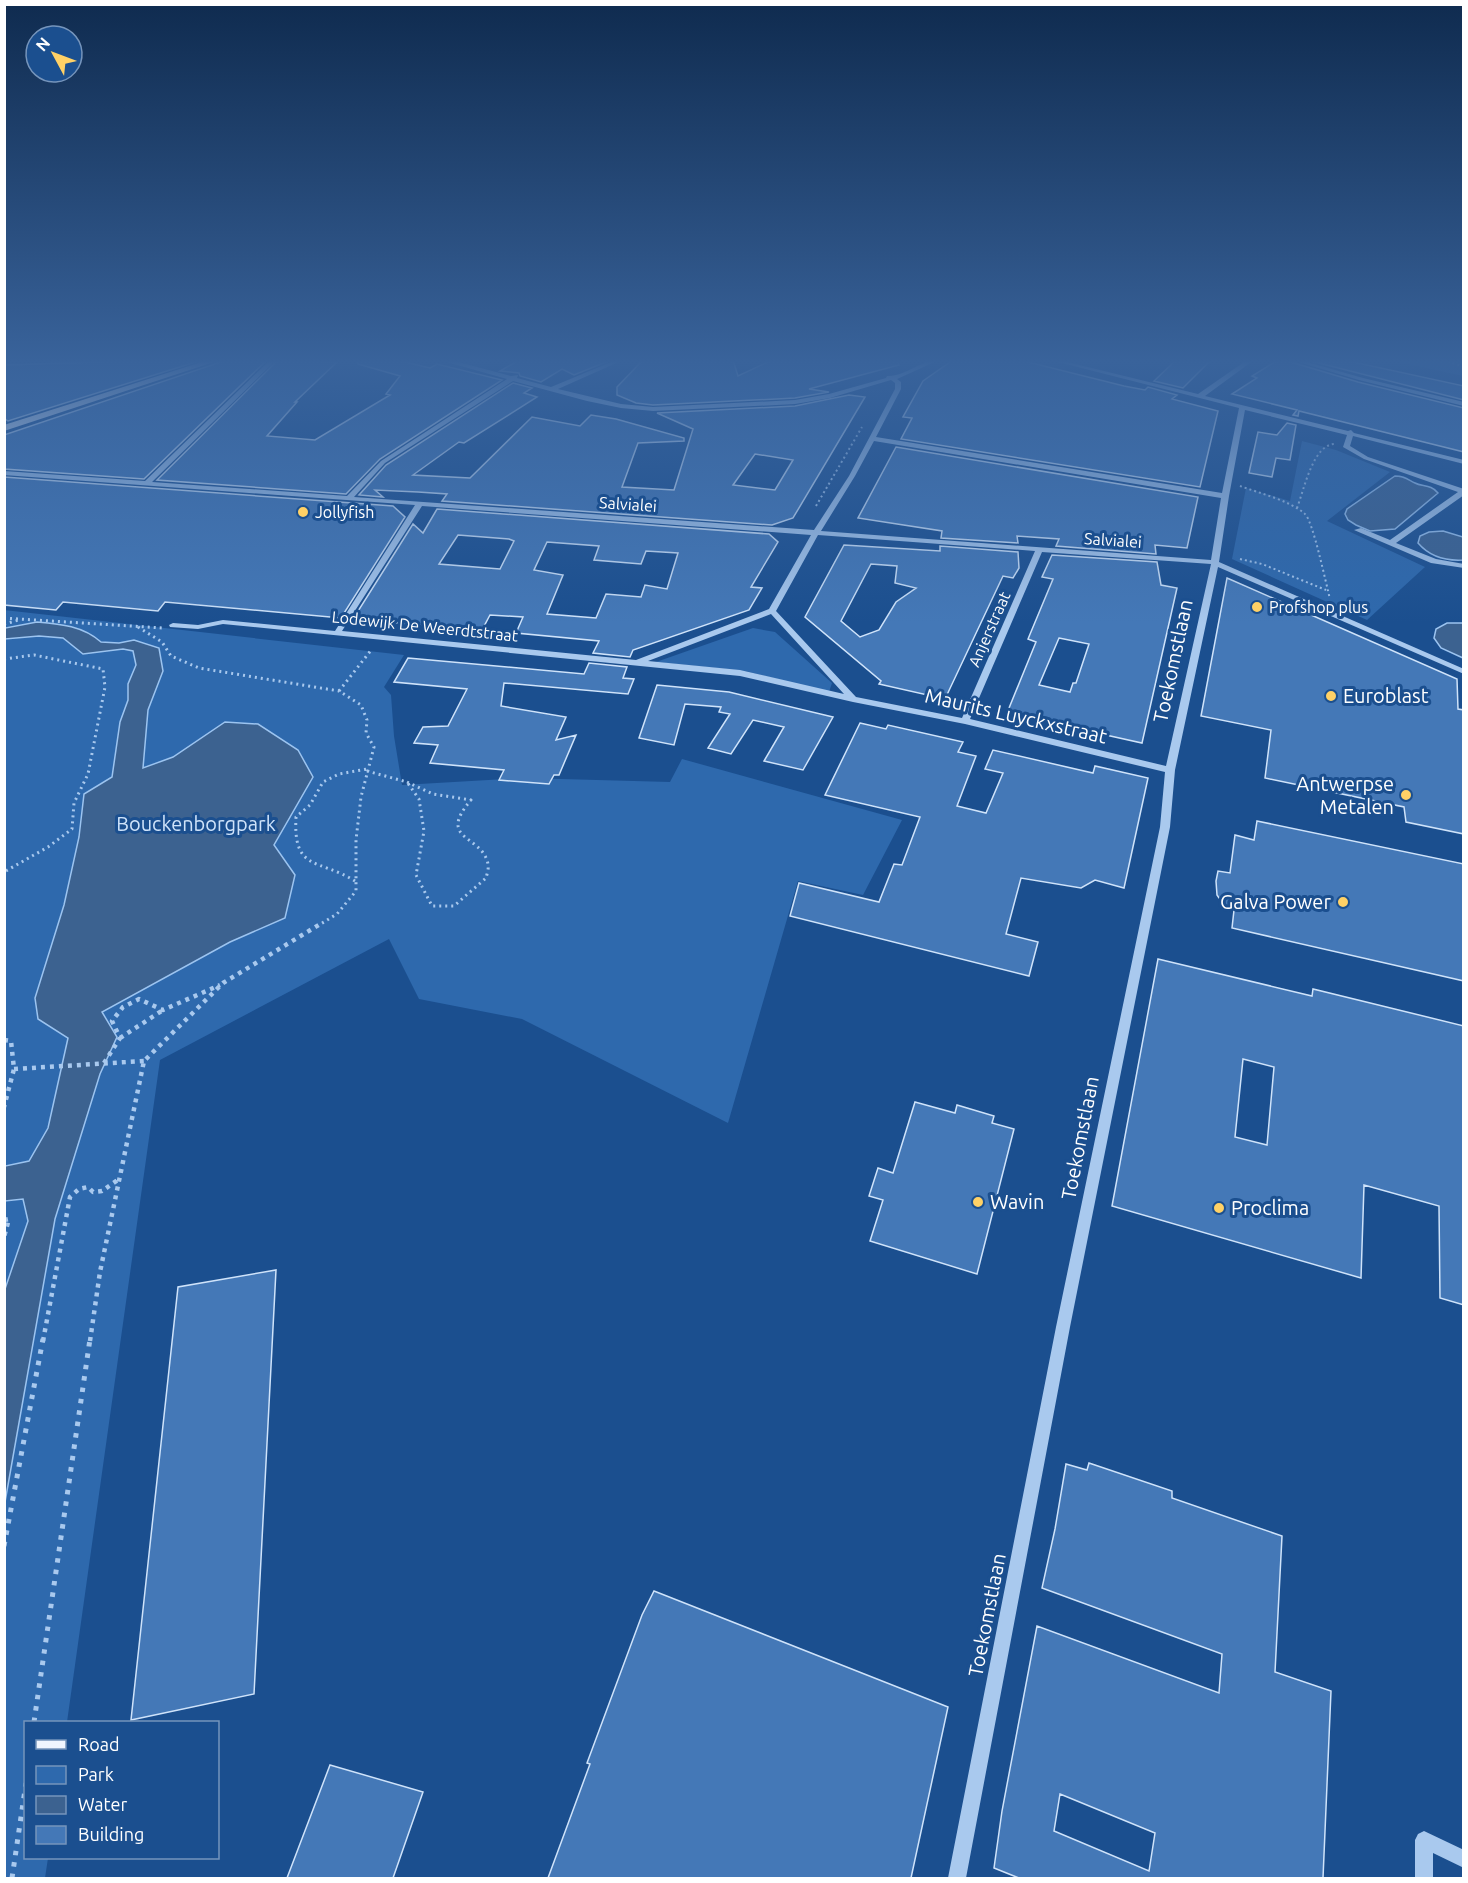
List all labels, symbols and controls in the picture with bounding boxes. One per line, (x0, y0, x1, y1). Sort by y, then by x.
north arrow (24, 24, 84, 84)
text: N (32, 34, 53, 55)
street label: Salvialei (599, 493, 657, 515)
place label: Jollyfish (315, 503, 374, 521)
marker: Jollyfish (296, 505, 310, 519)
street label: Salvialei (1084, 529, 1142, 551)
street label: Anjerstraat (964, 588, 1014, 669)
street label: Toekomstlaan (1148, 597, 1197, 725)
place label: Profshop plus (1269, 598, 1368, 616)
marker: Profshop plus (1250, 600, 1264, 614)
street label: Lodewijk De Weerdtstraat (331, 607, 520, 645)
street label: Maurits Luyckxstraat (923, 683, 1110, 748)
place label: Euroblast (1343, 684, 1429, 707)
marker: Euroblast (1324, 689, 1338, 703)
place label: Antwerpse Metalen (1296, 772, 1394, 818)
marker: Antwerpse Metalen (1399, 788, 1413, 802)
park label: Bouckenborgpark (116, 812, 276, 835)
place label: Galva Power (1220, 890, 1331, 913)
marker: Galva Power (1336, 895, 1350, 909)
street label: Toekomstlaan (1056, 1074, 1103, 1202)
place label: Wavin (990, 1190, 1044, 1213)
marker: Wavin (971, 1195, 985, 1209)
place label: Proclima (1231, 1196, 1309, 1219)
marker: Proclima (1212, 1201, 1226, 1215)
street label: Toekomstlaan (963, 1551, 1010, 1679)
legend (24, 1721, 219, 1859)
text: Road (78, 1734, 120, 1754)
text: Park (78, 1764, 114, 1784)
text: Water (78, 1794, 128, 1814)
text: Building (78, 1824, 144, 1844)

